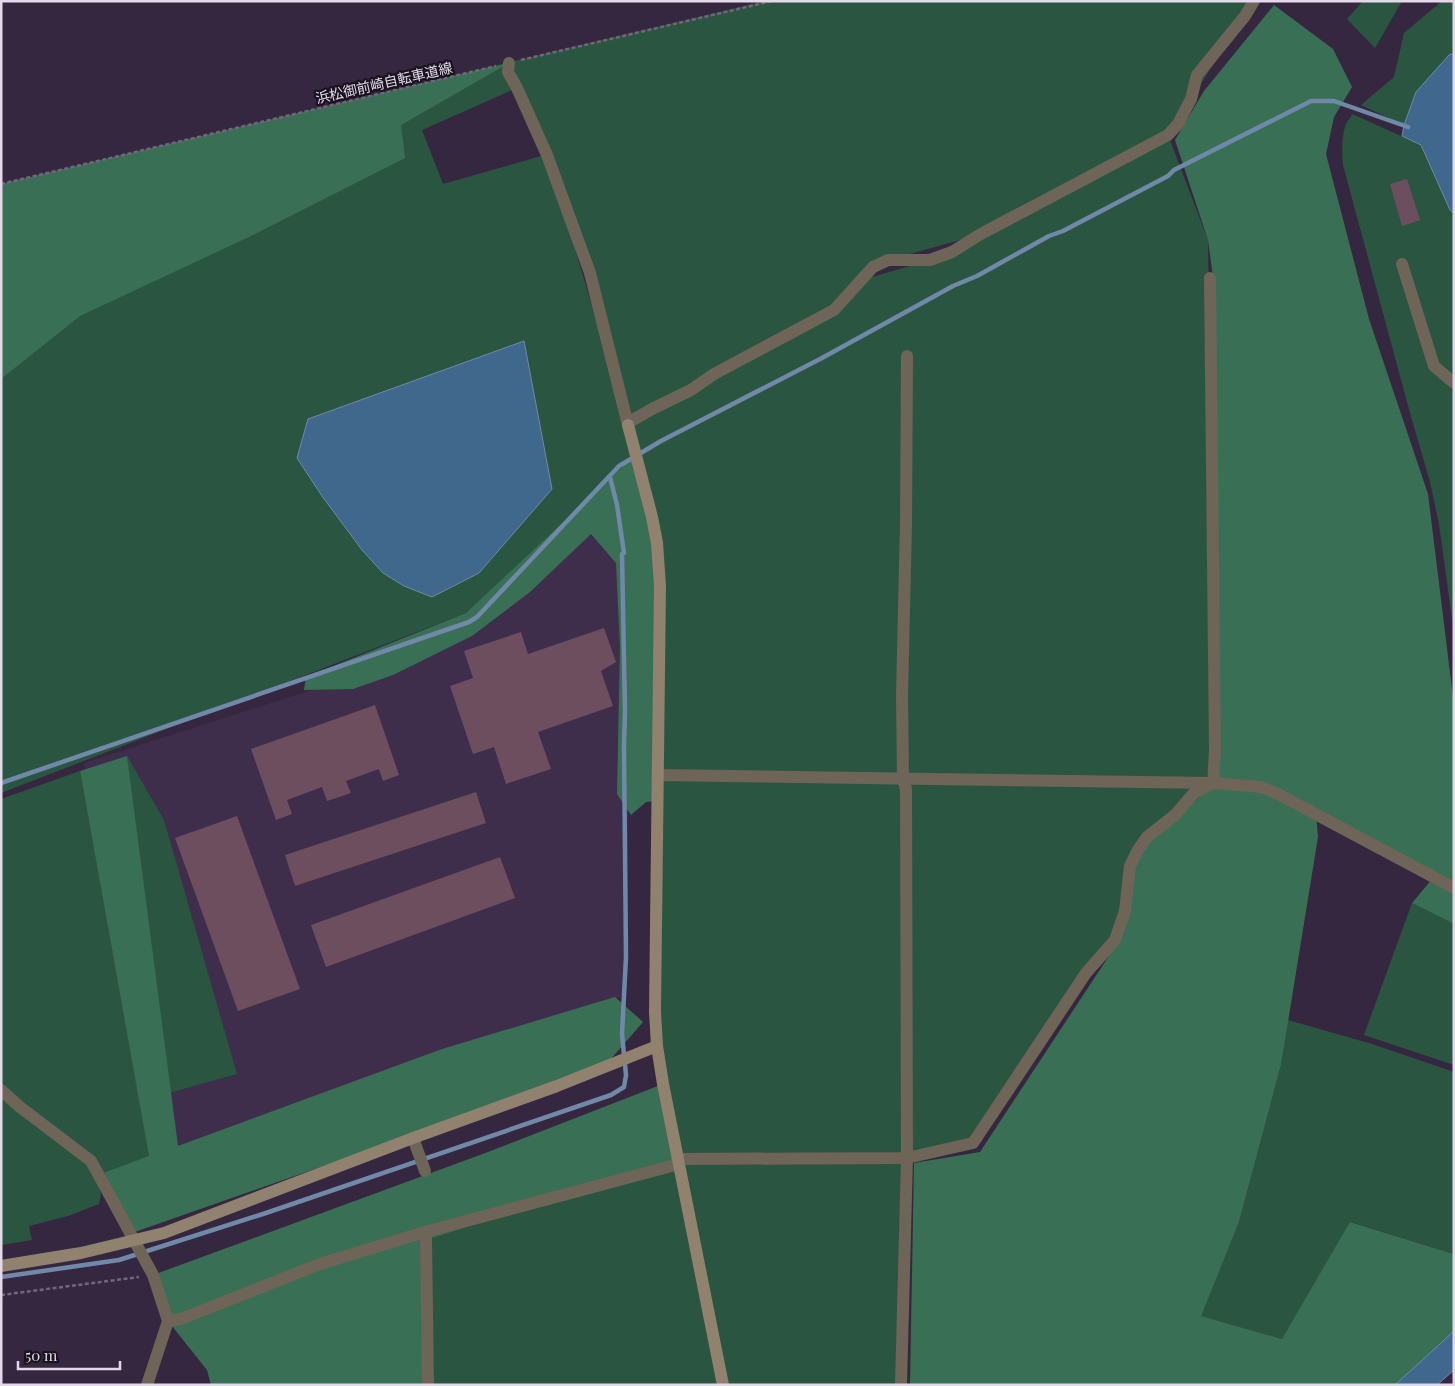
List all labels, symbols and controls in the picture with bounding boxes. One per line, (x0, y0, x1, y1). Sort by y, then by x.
street label: 浜松御前崎自転車道線 (314, 58, 454, 108)
scale bar (18, 1338, 120, 1370)
text: 50 m (25, 1345, 58, 1365)

